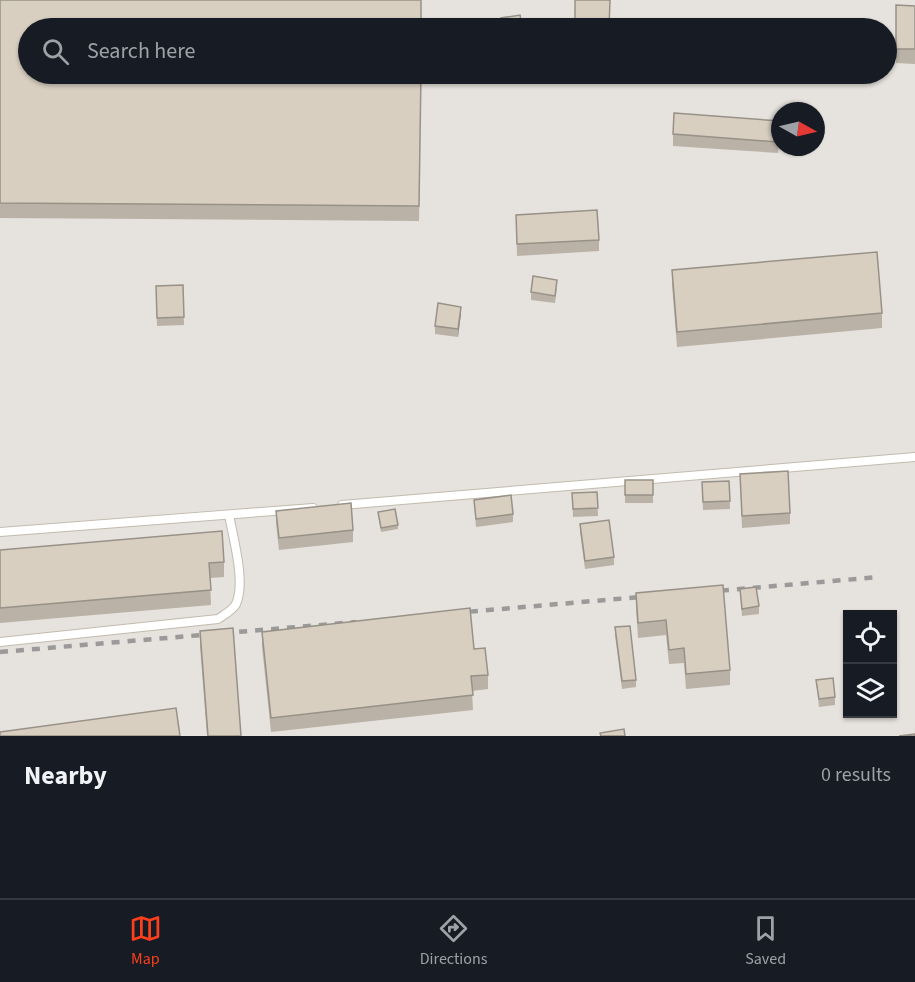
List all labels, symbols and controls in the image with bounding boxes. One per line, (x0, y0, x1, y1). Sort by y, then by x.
search box (18, 18, 897, 84)
icon: search (39, 35, 72, 68)
text: Search here (87, 35, 195, 67)
north arrow (771, 102, 825, 156)
map controls (843, 610, 897, 718)
button: locate (843, 610, 897, 664)
button: layers (843, 664, 897, 718)
text: Nearby (24, 757, 107, 794)
text: 0 results (821, 761, 891, 789)
tab: Map (129, 912, 162, 970)
tab: Directions (420, 912, 487, 970)
tab: Saved (745, 912, 786, 970)

